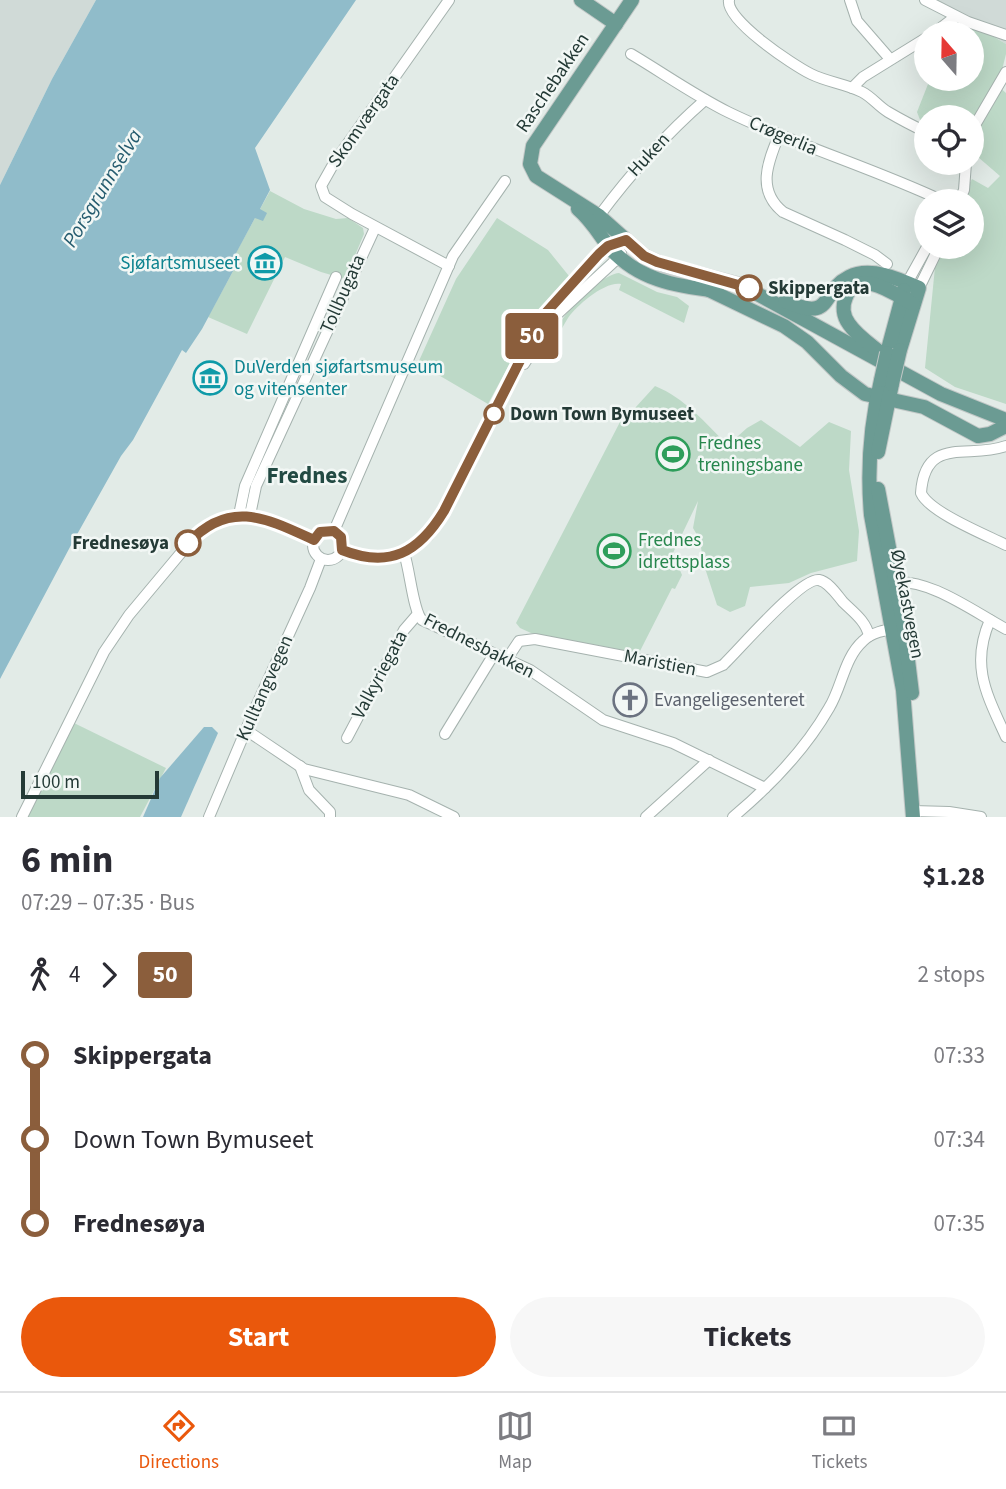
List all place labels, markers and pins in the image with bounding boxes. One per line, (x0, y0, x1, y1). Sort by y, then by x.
museum icon: Sjøfartsmuseet (246, 244, 284, 282)
place label: Sjøfartsmuseet (120, 250, 241, 277)
marker: Skippergata (736, 275, 762, 301)
place label: Skippergata (768, 275, 870, 302)
place label: DuVerden sjøfartsmuseum og vitensenter (234, 354, 443, 403)
museum icon: DuVerden sjøfartsmuseum og vitensenter (191, 359, 229, 397)
place label: Down Town Bymuseet (510, 401, 694, 428)
marker: Down Town Bymuseet (484, 404, 504, 424)
place label: Frednes treningsbane (698, 430, 803, 479)
sports icon: Frednes treningsbane (654, 435, 692, 473)
place label: Frednes idrettsplass (638, 527, 730, 576)
place label: Frednesøya (72, 530, 169, 557)
marker: Frednesøya (175, 530, 201, 556)
sports icon: Frednes idrettsplass (595, 532, 633, 570)
church icon: Evangeligesenteret (611, 681, 649, 719)
place label: Evangeligesenteret (654, 687, 805, 714)

